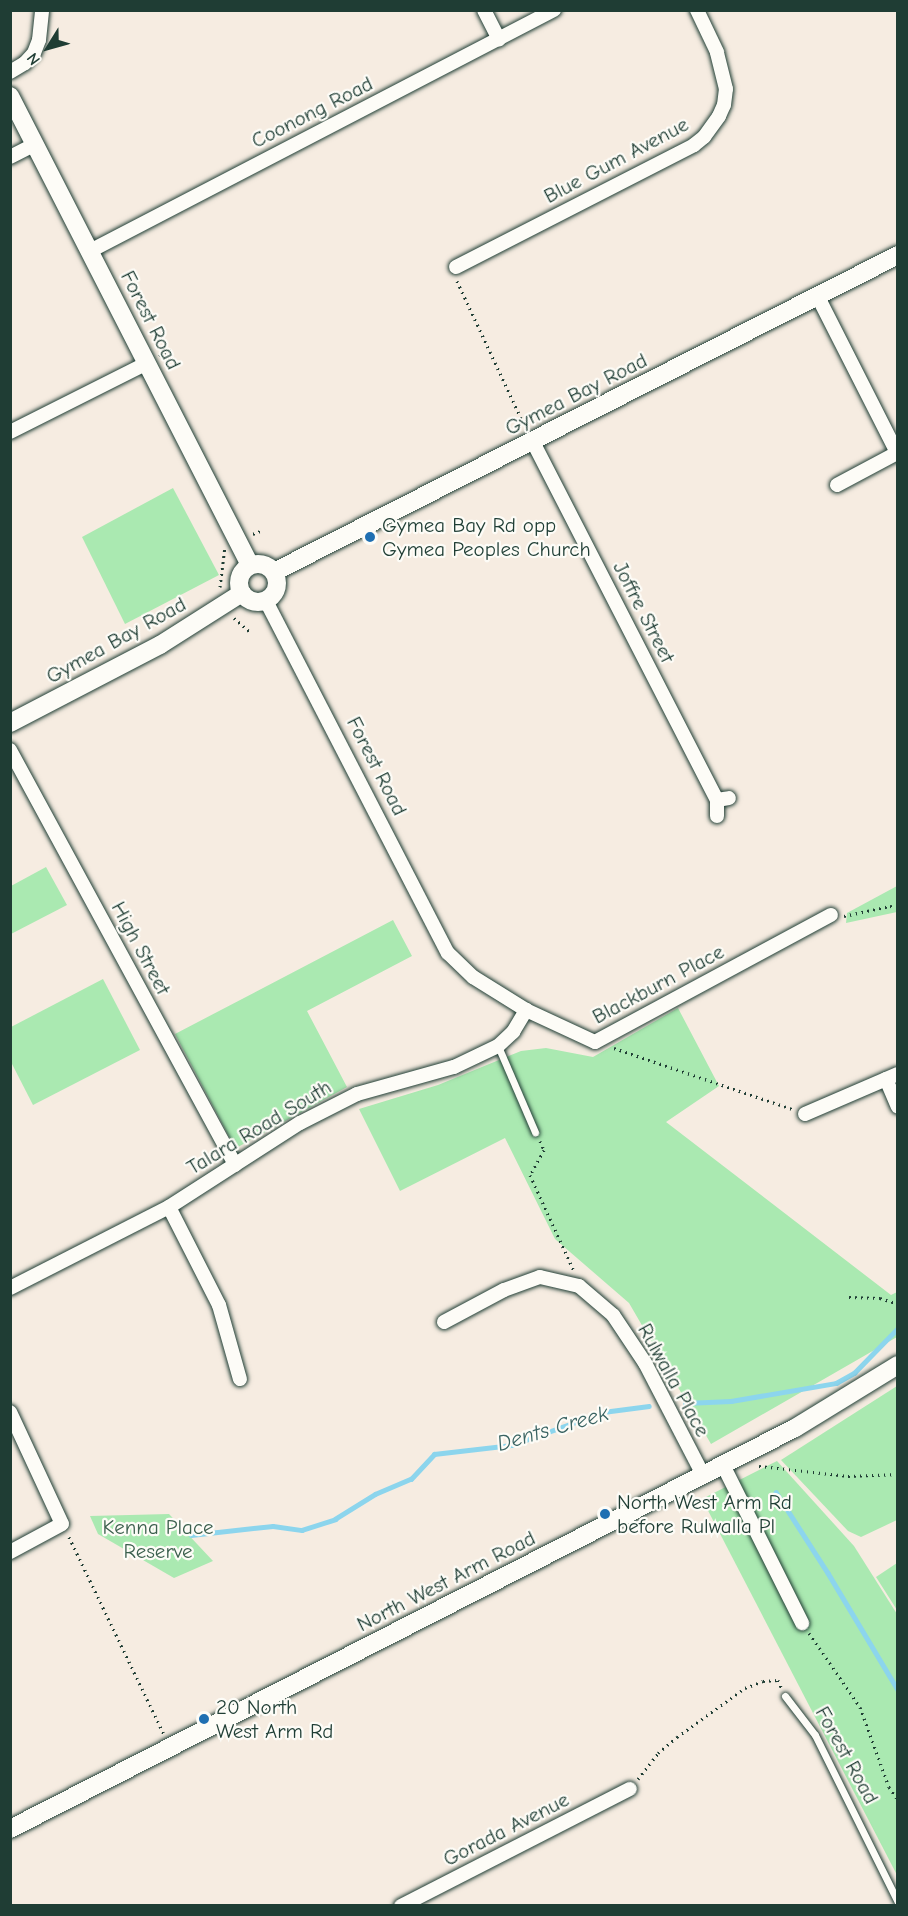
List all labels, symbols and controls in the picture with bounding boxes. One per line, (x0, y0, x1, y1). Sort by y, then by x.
north arrow (18, 18, 78, 78)
text: N (23, 49, 44, 68)
street label: Coonong Road (247, 71, 377, 153)
street label: Blue Gum Avenue (539, 111, 693, 209)
street label: Forest Road (115, 266, 187, 374)
street label: Gymea Bay Road (501, 347, 651, 441)
place label: Gymea Bay Rd opp Gymea Peoples Church (382, 512, 591, 562)
marker: Gymea Bay Rd opp Gymea Peoples Church (363, 530, 377, 544)
street label: Joffre Street (608, 557, 680, 667)
street label: Gymea Bay Road (42, 591, 190, 689)
street label: Forest Road (341, 712, 413, 820)
street label: High Street (106, 897, 176, 999)
street label: Blackburn Place (588, 939, 728, 1029)
street label: Talara Road South (182, 1074, 336, 1180)
street label: Rulwalla Place (632, 1319, 716, 1441)
water label: Dents Creek (494, 1400, 612, 1458)
place label: North West Arm Rd before Rulwalla Pl (617, 1489, 792, 1539)
marker: North West Arm Rd before Rulwalla Pl (598, 1507, 612, 1521)
park label: Kenna Place Reserve (102, 1514, 214, 1564)
street label: North West Arm Road (353, 1525, 539, 1637)
place label: 20 North West Arm Rd (216, 1694, 333, 1744)
street label: Forest Road (810, 1702, 884, 1808)
marker: 20 North West Arm Rd (197, 1712, 211, 1726)
street label: Gorada Avenue (439, 1786, 573, 1872)

